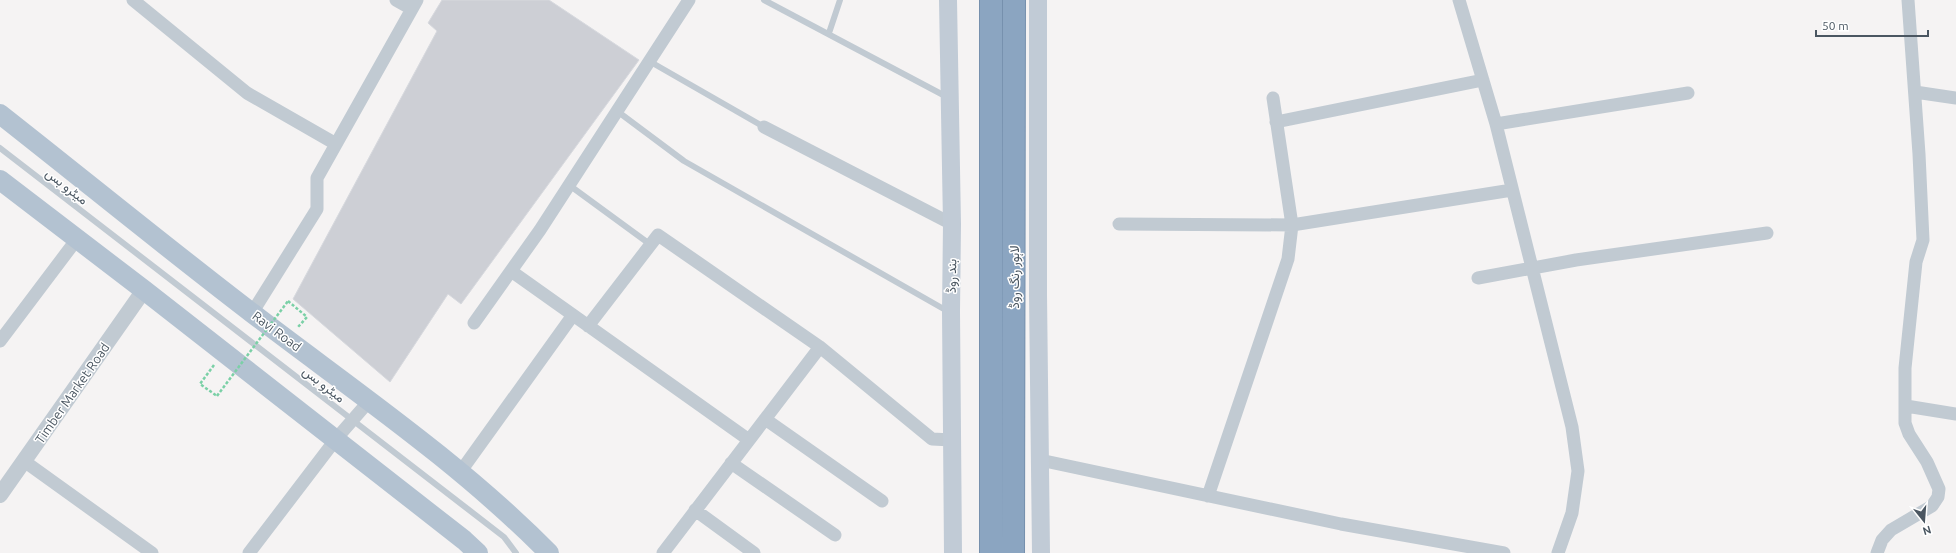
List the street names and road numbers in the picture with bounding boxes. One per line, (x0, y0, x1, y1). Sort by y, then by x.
street label: میٹرو بس (42, 165, 91, 208)
street label: لاہور رنگ روڈ (1007, 245, 1024, 309)
street label: بند روڈ (944, 259, 960, 293)
street label: Ravi Road (250, 308, 304, 354)
street label: Timber Market Road (32, 340, 112, 446)
street label: میٹرو بس (299, 363, 348, 406)

